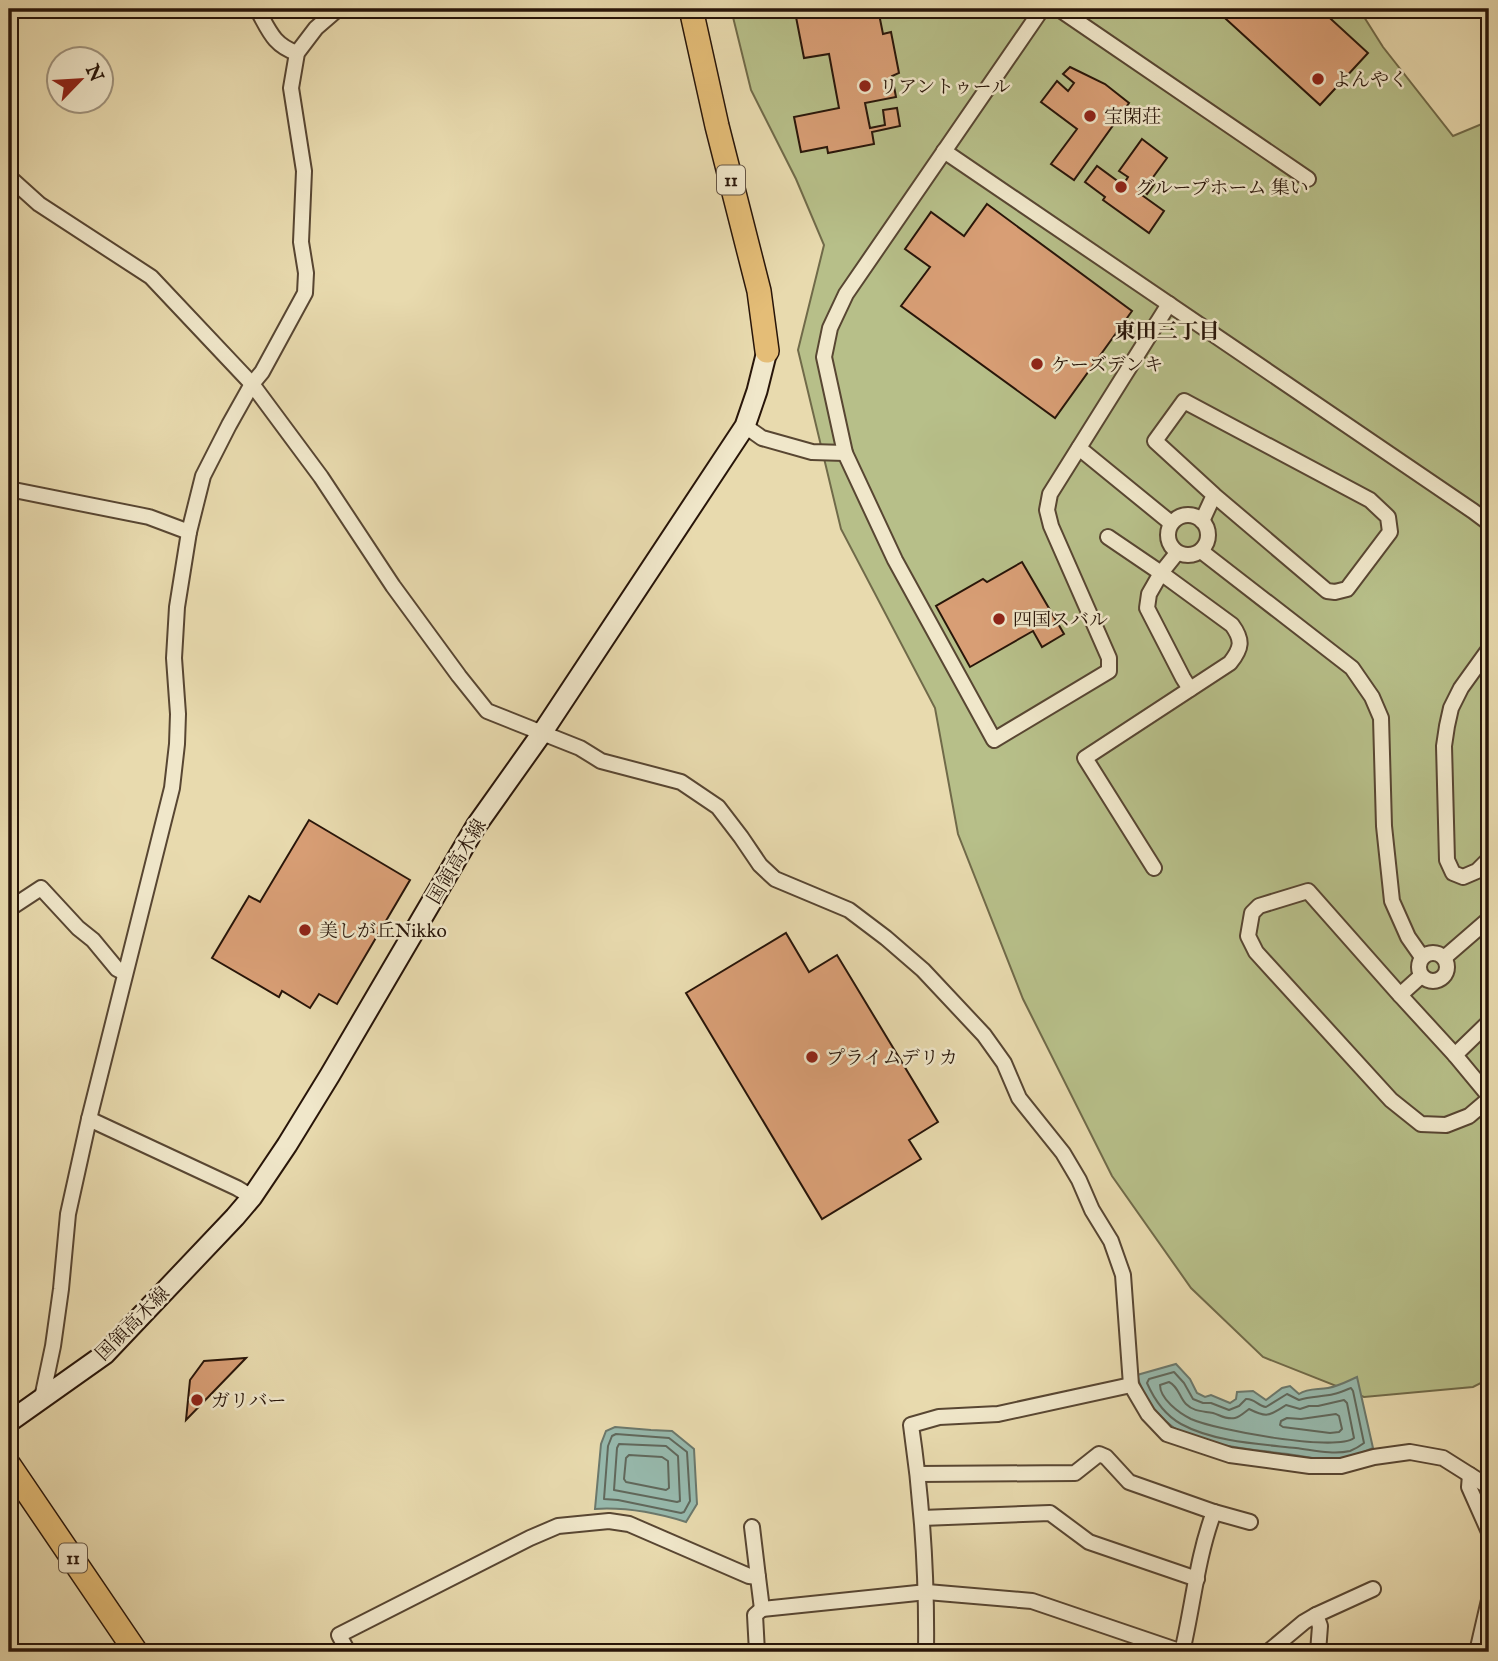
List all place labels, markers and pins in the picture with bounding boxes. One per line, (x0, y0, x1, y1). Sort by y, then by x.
place label: よんやく (1332, 69, 1408, 93)
marker: よんやく (1310, 71, 1326, 87)
place label: リアントゥール (879, 76, 1010, 100)
marker: リアントゥール (857, 78, 873, 94)
place label: 宝閑荘 (1104, 106, 1161, 130)
marker: 宝閑荘 (1082, 108, 1098, 124)
place label: グループホーム 集い (1135, 177, 1309, 201)
marker: グループホーム 集い (1113, 179, 1129, 195)
place label: ケーズデンキ (1051, 354, 1163, 378)
marker: ケーズデンキ (1029, 356, 1045, 372)
place label: 四国スバル (1013, 609, 1108, 633)
marker: 四国スバル (991, 611, 1007, 627)
place label: 美しが丘Nikko (319, 920, 447, 944)
marker: 美しが丘Nikko (297, 922, 313, 938)
place label: プライムデリカ (826, 1047, 958, 1071)
marker: プライムデリカ (804, 1049, 820, 1065)
place label: ガリバー (211, 1390, 286, 1414)
marker: ガリバー (189, 1392, 205, 1408)

